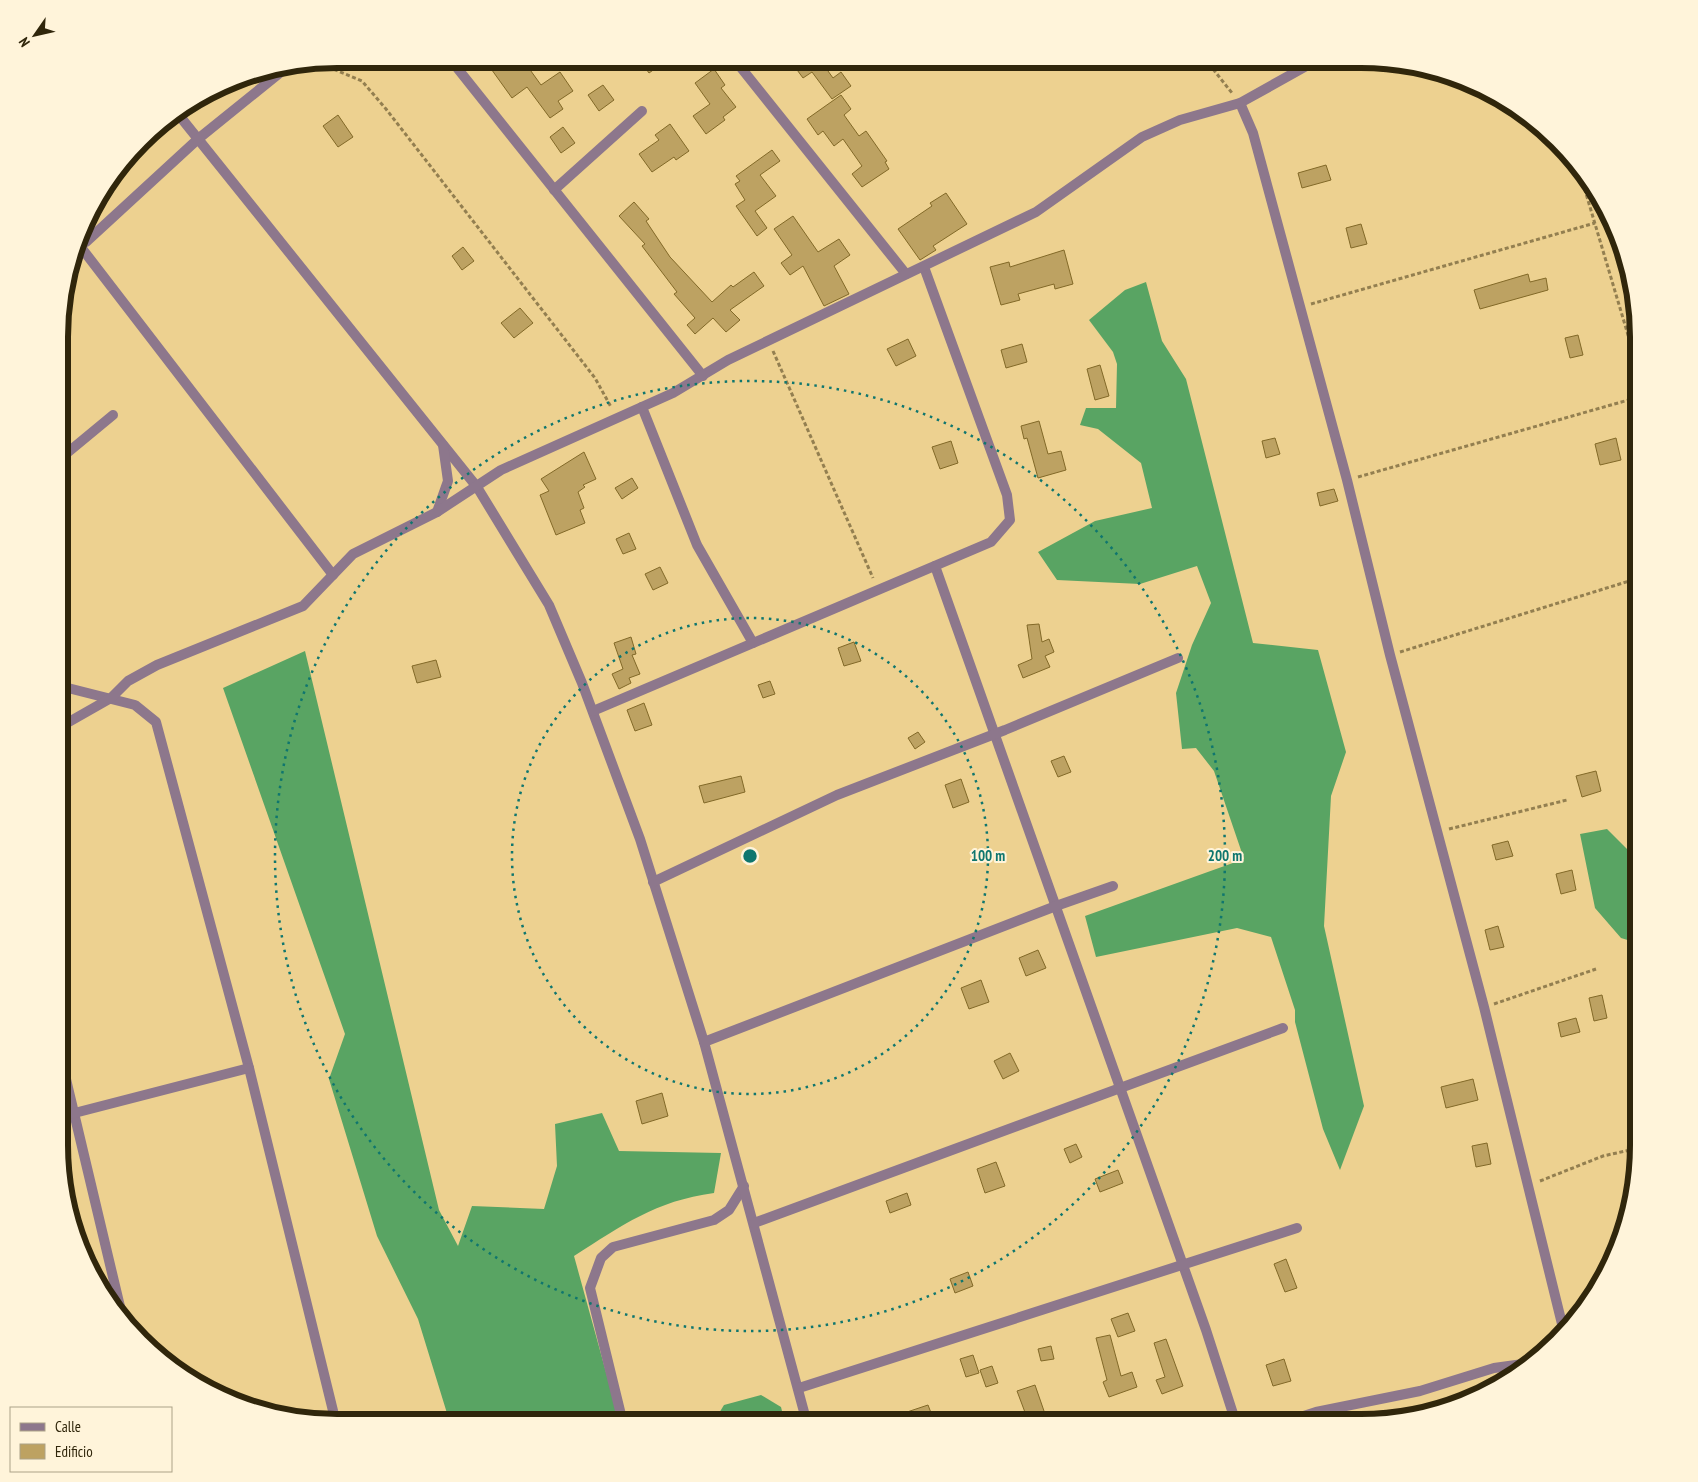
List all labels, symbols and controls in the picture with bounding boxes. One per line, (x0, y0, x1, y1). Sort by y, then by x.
north arrow (10, 10, 60, 60)
text: N (15, 34, 34, 50)
text: 100 m (971, 846, 1005, 865)
text: 200 m (1208, 846, 1242, 865)
centre of rings (741, 847, 759, 865)
legend (10, 1407, 172, 1472)
text: Calle (55, 1417, 81, 1436)
text: Edificio (55, 1442, 93, 1461)

